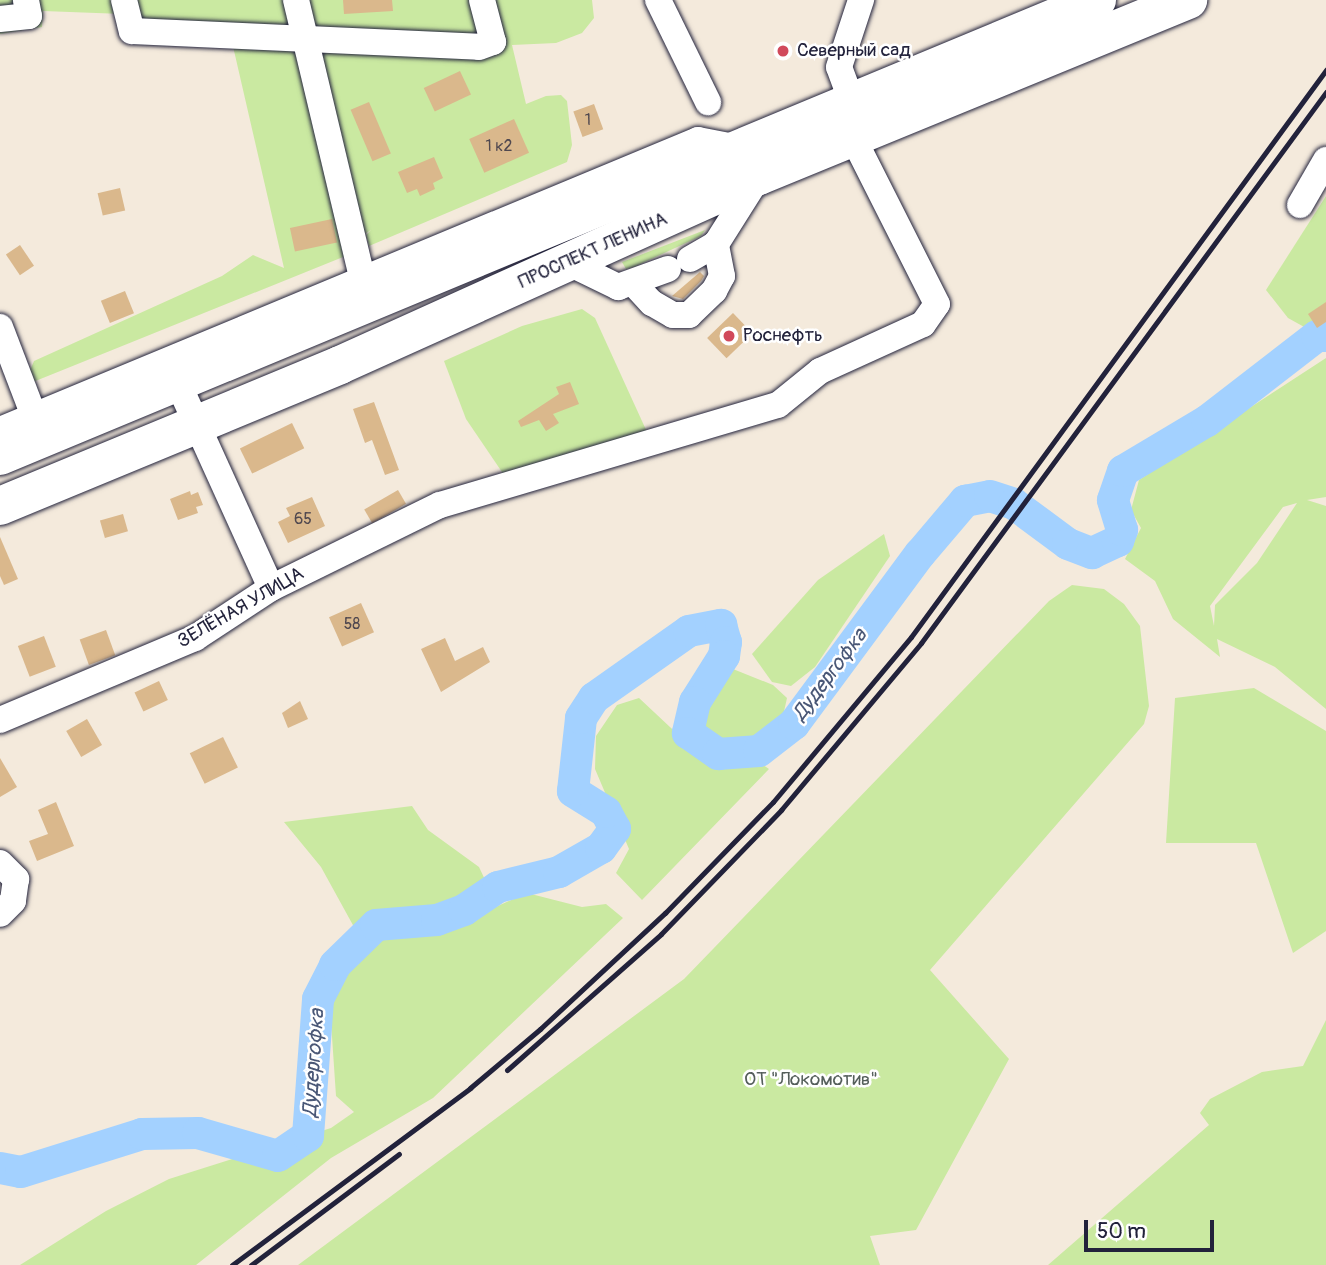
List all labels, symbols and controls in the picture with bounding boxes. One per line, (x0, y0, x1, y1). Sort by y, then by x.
place label: Северный сад (797, 40, 911, 62)
marker: Северный сад (775, 43, 791, 59)
house number: 1 (585, 110, 591, 130)
house number: 1 к2 (486, 136, 512, 156)
street label: ПРОСПЕКТ ЛЕНИНА (515, 208, 671, 294)
place label: Роснефть (743, 325, 823, 347)
marker: Роснефть (721, 328, 737, 344)
house number: 65 (294, 509, 312, 529)
street label: ЗЕЛЁНАЯ УЛИЦА (174, 563, 308, 653)
house number: 58 (344, 614, 360, 634)
water label: Дудергофка (787, 624, 873, 726)
water label: Дудергофка (298, 1008, 330, 1118)
park label: ОТ "Локомотив" (744, 1069, 878, 1091)
scale bar (1088, 1206, 1218, 1250)
text: 50 m (1097, 1218, 1146, 1245)

